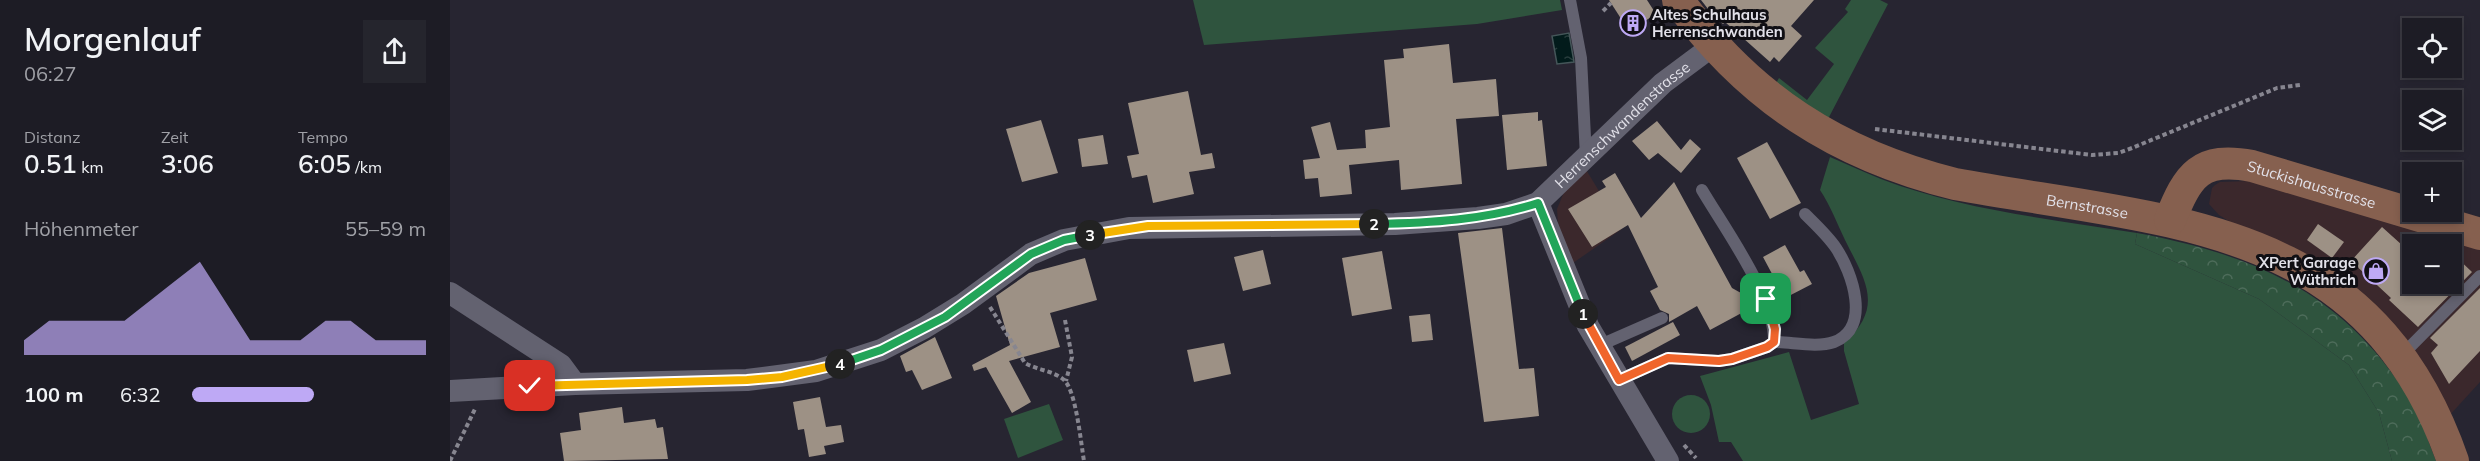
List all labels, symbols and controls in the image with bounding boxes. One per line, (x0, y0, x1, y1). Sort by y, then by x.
place label: Altes Schulhaus Herrenschwanden (1652, 5, 1783, 41)
building icon: Altes Schulhaus Herrenschwanden (1618, 8, 1648, 38)
text: Morgenlauf (24, 18, 201, 59)
map controls (2402, 18, 2462, 294)
button: locate (2402, 18, 2462, 78)
button: share (363, 20, 426, 83)
street label: Herrenschwandenstrasse (1550, 57, 1693, 192)
text: 06:27 (24, 61, 77, 86)
button: layers (2402, 90, 2462, 150)
text: Distanz (24, 127, 81, 147)
text: Zeit (161, 127, 188, 147)
text: Tempo (298, 127, 348, 147)
text: 0.51 (24, 147, 77, 180)
text: 3:06 (161, 147, 214, 180)
text: 6:05 (298, 147, 351, 180)
street label: Stuckishausstrasse (2245, 156, 2378, 212)
text: km (77, 157, 103, 177)
text: /km (351, 157, 382, 177)
button: + (2402, 162, 2462, 222)
street label: Bernstrasse (2045, 190, 2130, 222)
pin: 2 (1359, 209, 1389, 239)
text: 2 (1369, 214, 1379, 234)
text: Höhenmeter (24, 216, 139, 241)
text: 55–59 m (345, 216, 426, 241)
pin: 3 (1075, 220, 1105, 250)
text: 3 (1085, 225, 1095, 245)
button: − (2402, 234, 2462, 294)
place label: XPert Garage Wüthrich (2258, 253, 2356, 289)
shop icon: XPert Garage Wüthrich (2361, 256, 2391, 286)
pin (1740, 273, 1791, 324)
icon: arrive (1749, 282, 1782, 315)
pin: 1 (1568, 299, 1598, 329)
text: 1 (1578, 304, 1588, 324)
pin: 4 (825, 349, 855, 379)
text: 4 (835, 354, 845, 374)
pin (504, 360, 555, 411)
icon: check (513, 369, 546, 402)
text: 100 m (24, 382, 83, 407)
text: 6:32 (120, 382, 161, 407)

